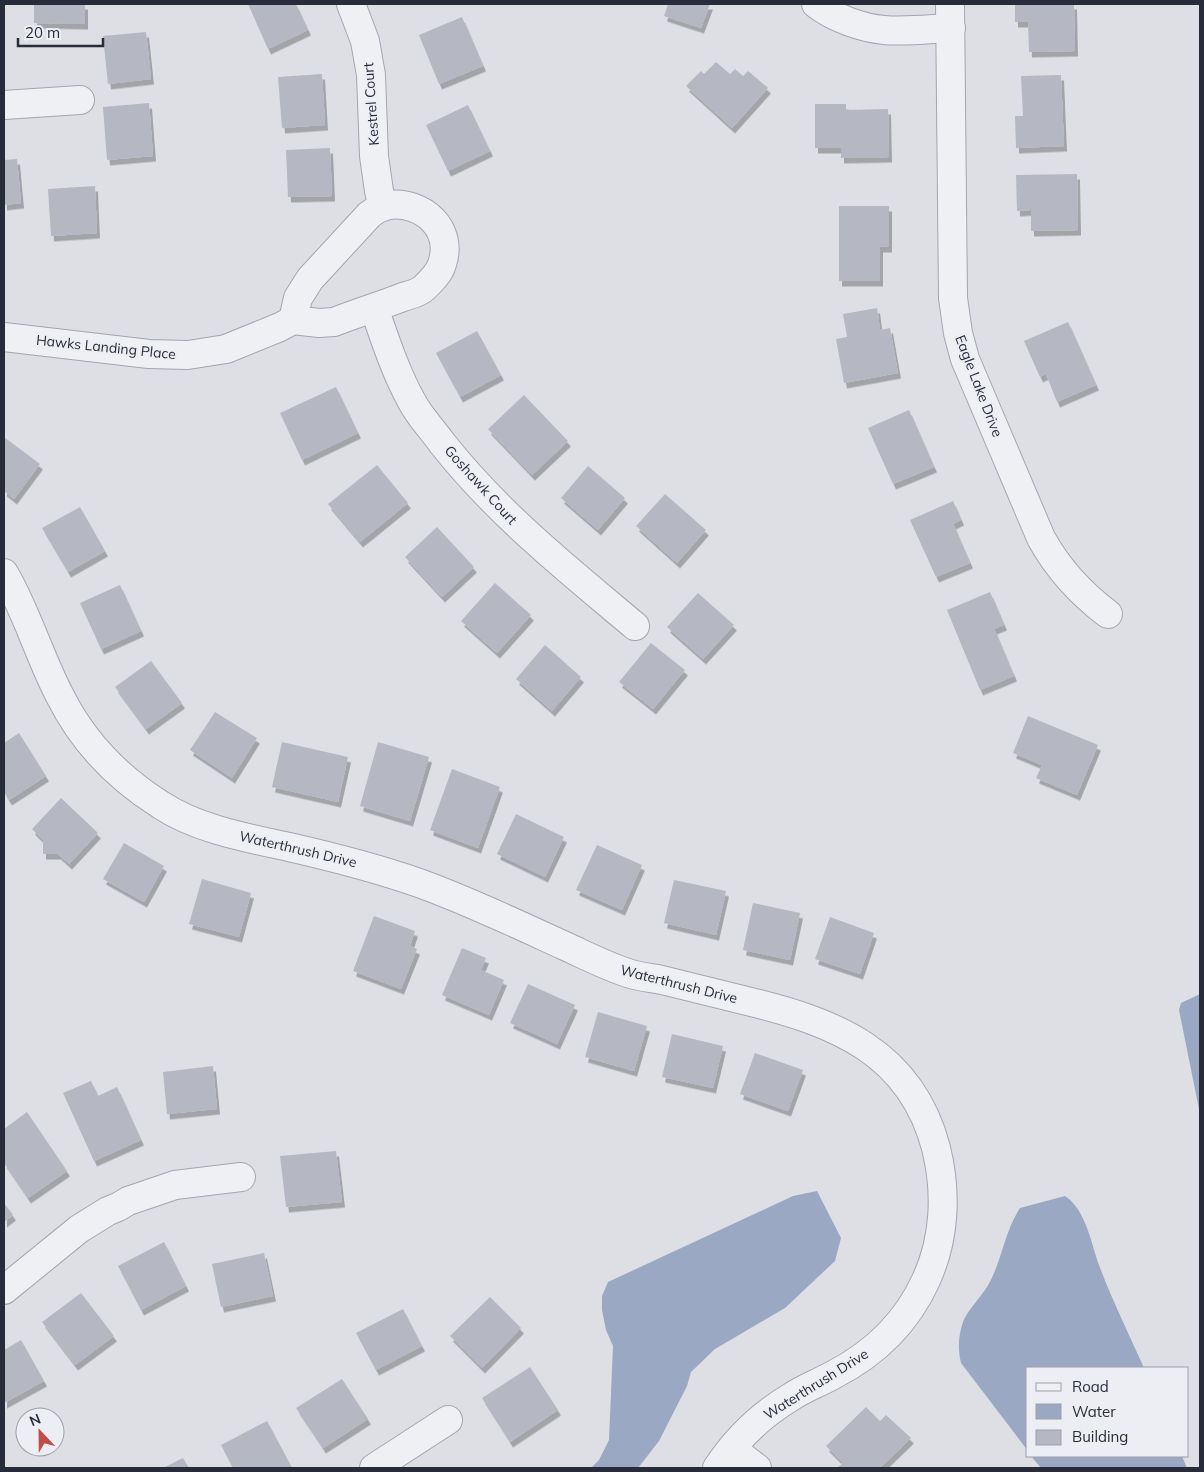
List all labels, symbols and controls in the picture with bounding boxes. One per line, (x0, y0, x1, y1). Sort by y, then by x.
scale bar (18, 15, 102, 47)
text: 20 m (25, 23, 60, 42)
street label: Kestrel Court (359, 62, 383, 146)
street label: Hawks Landing Place (35, 331, 177, 363)
street label: Eagle Lake Drive (951, 332, 1007, 440)
street label: Goshawk Court (441, 442, 521, 528)
street label: Waterthrush Drive (238, 827, 358, 871)
street label: Waterthrush Drive (619, 961, 739, 1007)
street label: Waterthrush Drive (760, 1345, 872, 1423)
legend (1026, 1367, 1189, 1457)
text: Road (1072, 1377, 1109, 1396)
text: Water (1072, 1402, 1116, 1421)
north arrow (15, 1407, 65, 1457)
text: N (27, 1410, 43, 1430)
text: Building (1072, 1427, 1128, 1446)

